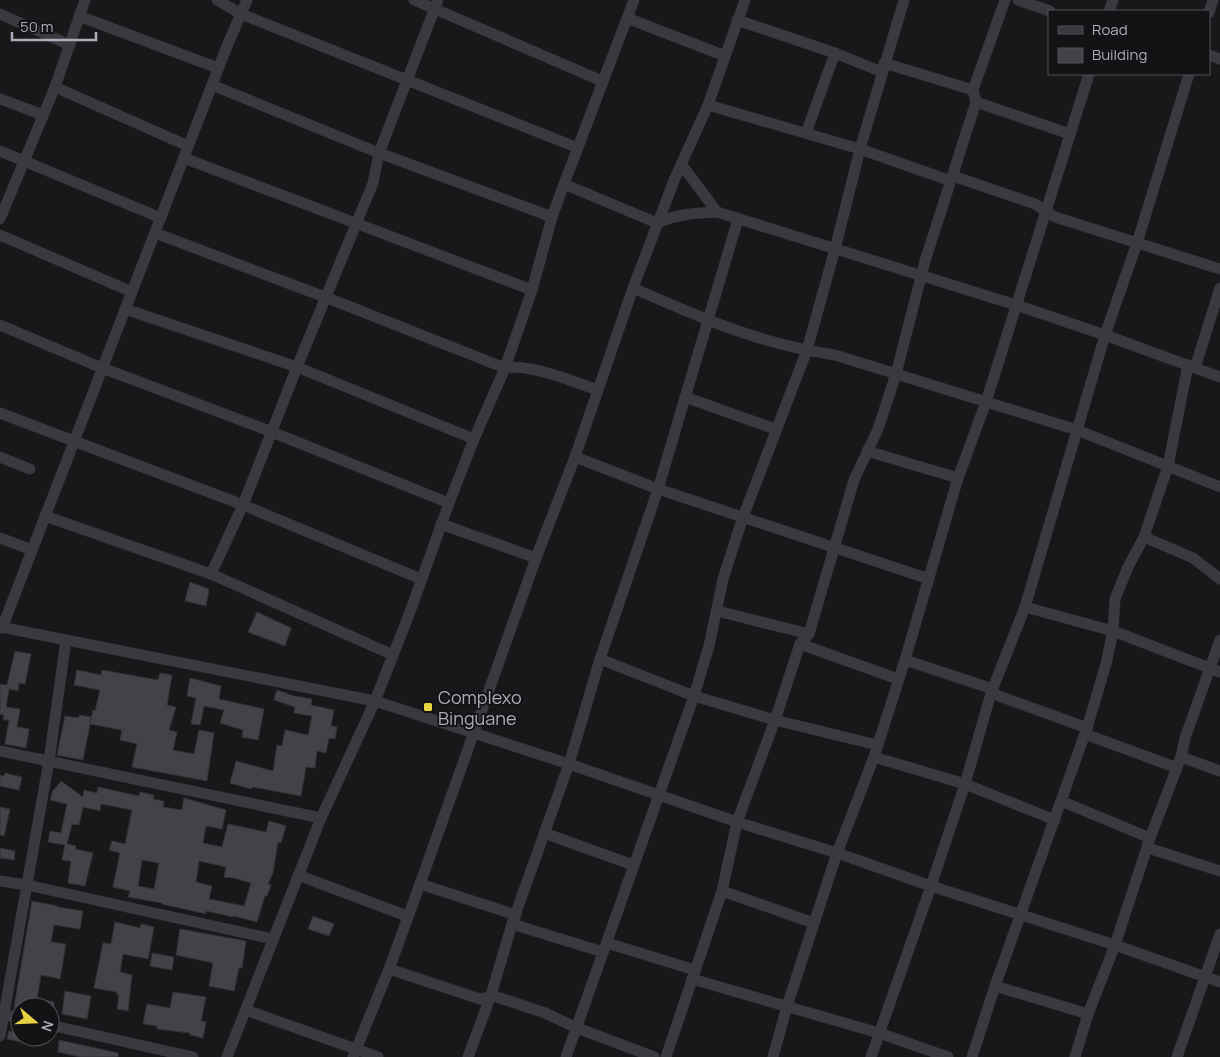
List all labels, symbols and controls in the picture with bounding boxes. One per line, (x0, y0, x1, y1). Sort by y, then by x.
scale bar (12, 10, 96, 42)
legend (1048, 10, 1210, 75)
text: 50 m (20, 16, 54, 37)
text: Road (1092, 19, 1128, 40)
text: Building (1092, 44, 1147, 65)
place label: Complexo Binguane (438, 685, 522, 730)
marker: Complexo Binguane (422, 701, 434, 713)
north arrow (10, 997, 60, 1047)
text: N (37, 1019, 58, 1034)

